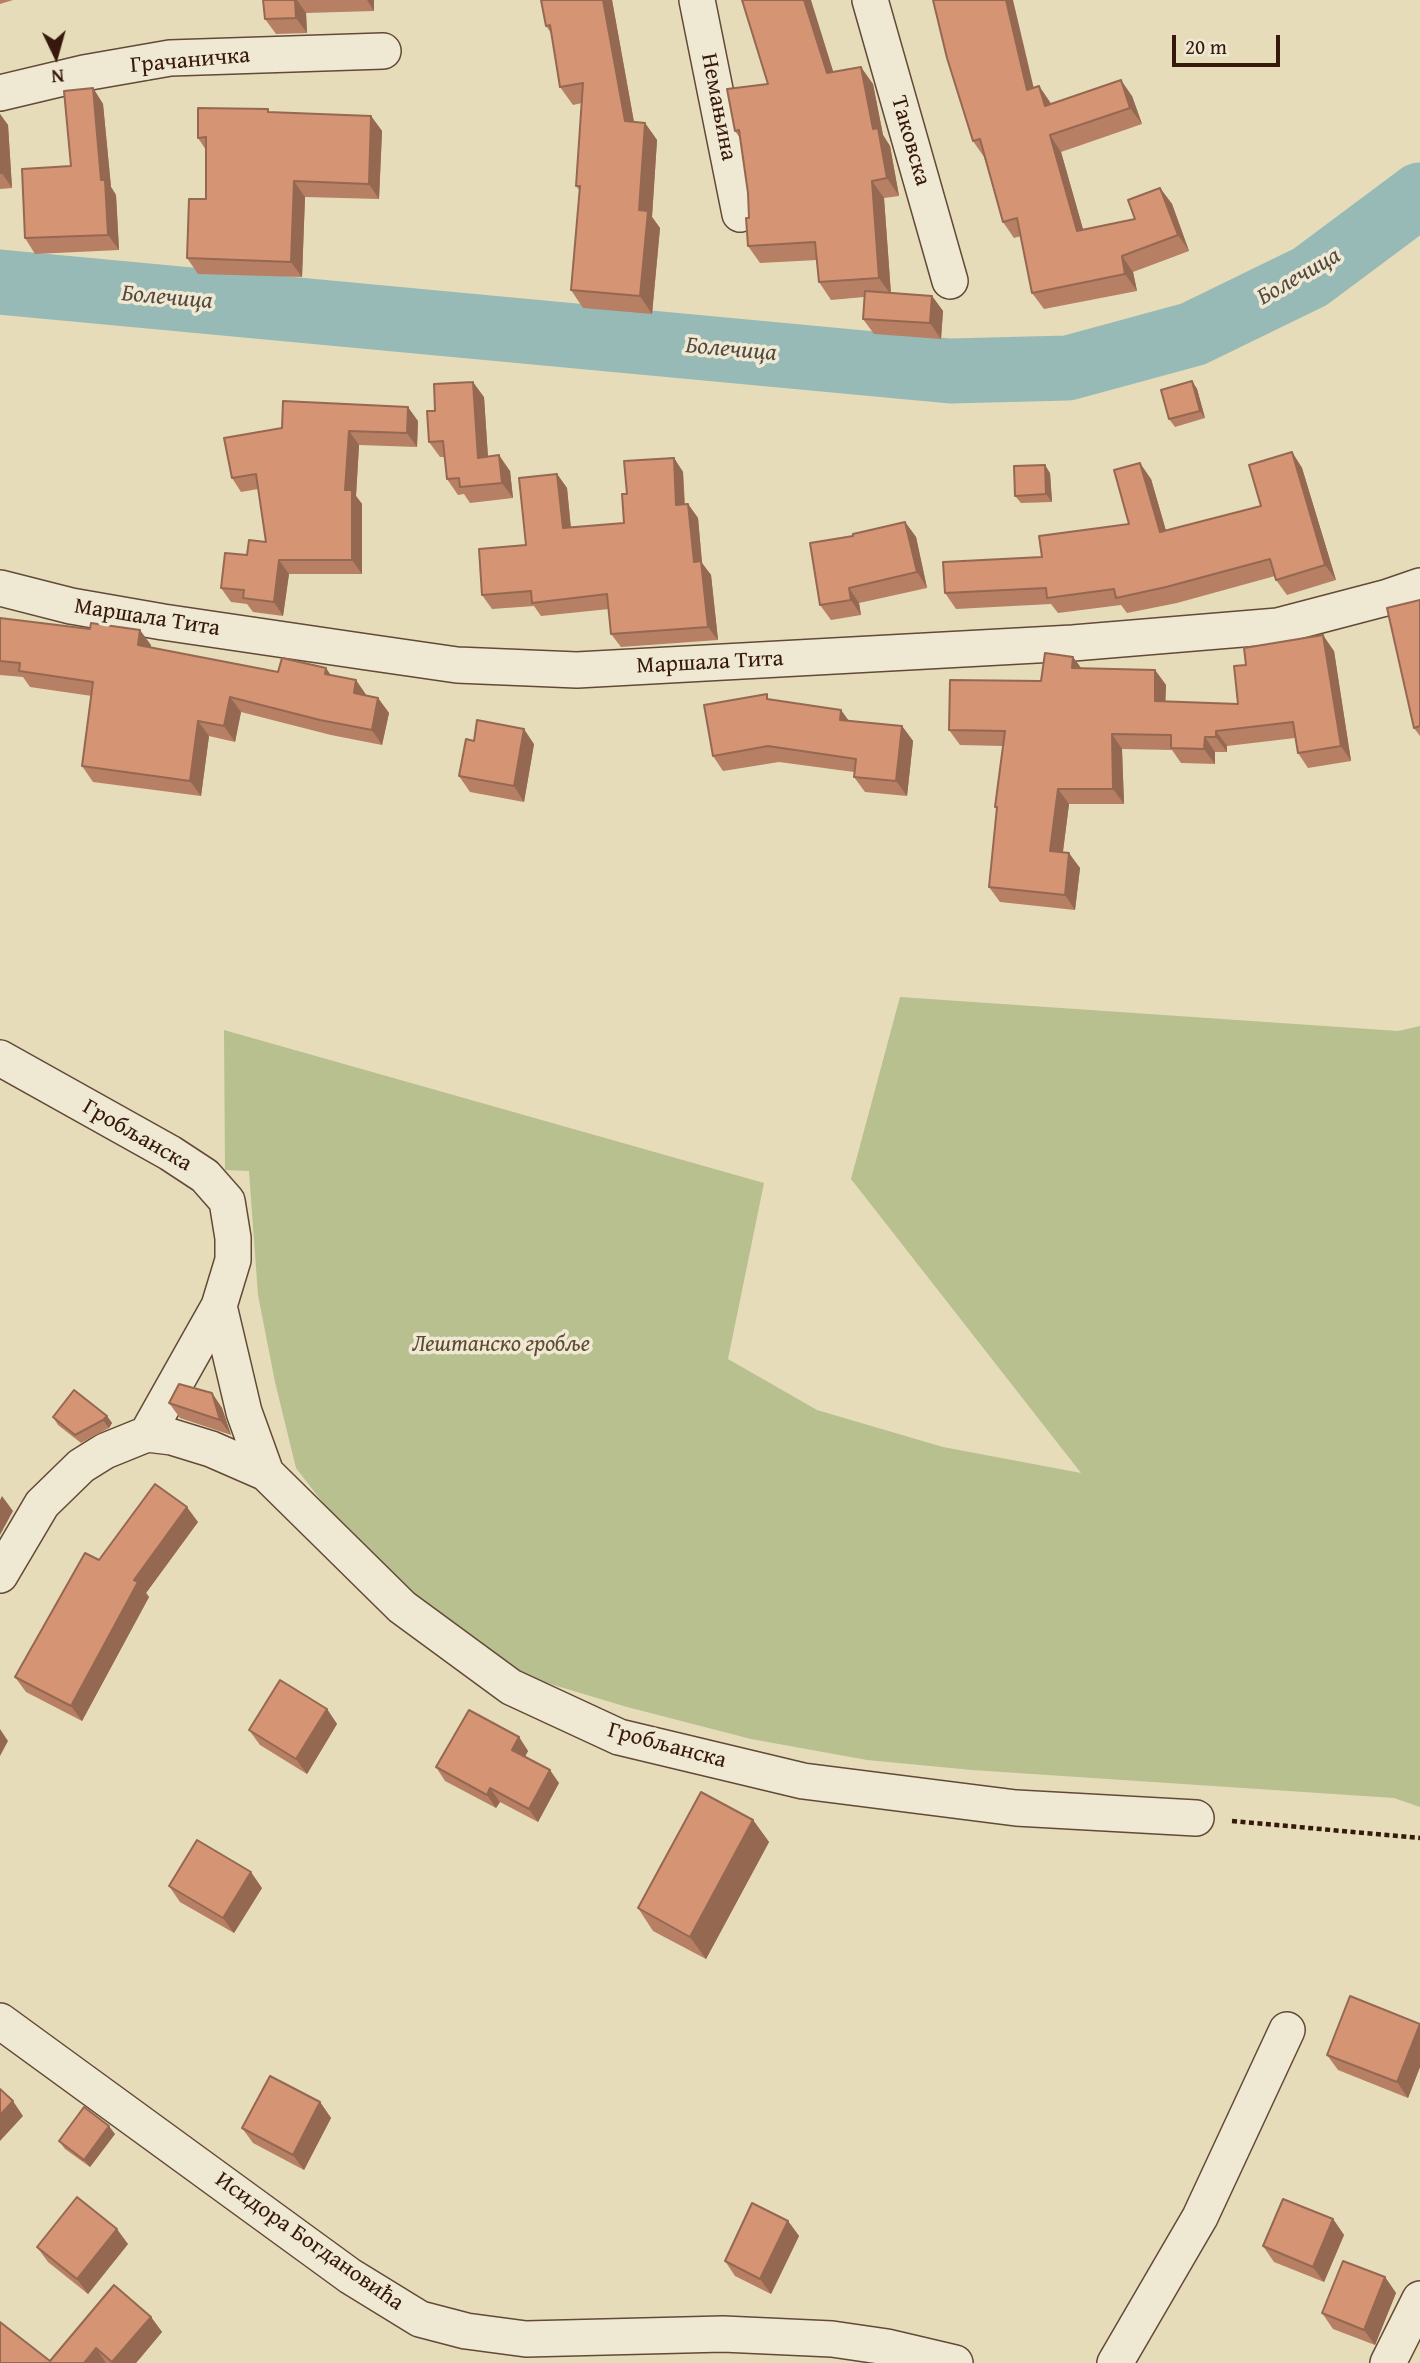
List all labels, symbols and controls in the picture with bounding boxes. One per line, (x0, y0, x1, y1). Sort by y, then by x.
north arrow (21, 21, 91, 91)
scale bar (1175, 21, 1284, 65)
text: 20 m (1185, 31, 1227, 62)
street label: Грачаничка (129, 42, 251, 80)
street label: Немањина (694, 51, 742, 163)
text: N (50, 62, 65, 91)
street label: Таковска (884, 93, 936, 189)
water label: Болечица (1252, 242, 1346, 312)
water label: Болечица (120, 280, 214, 316)
water label: Болечица (684, 332, 778, 368)
street label: Маршала Тита (72, 593, 222, 643)
street label: Маршала Тита (636, 645, 784, 681)
street label: Гробљанска (77, 1094, 197, 1178)
park label: Лештанско гробље (412, 1331, 590, 1359)
street label: Гробљанска (605, 1717, 729, 1775)
street label: Исидора Богдановића (209, 2167, 409, 2317)

